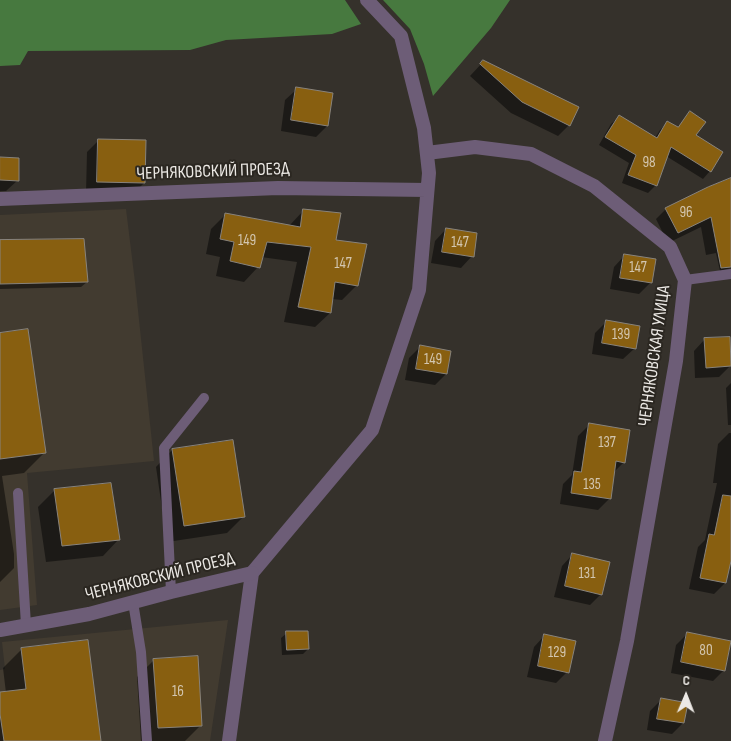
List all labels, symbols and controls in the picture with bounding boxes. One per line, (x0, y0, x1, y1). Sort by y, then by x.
house number: 98 (642, 154, 656, 172)
street label: ЧЕРНЯКОВСКИЙ ПРОЕЗД (136, 159, 290, 185)
house number: 96 (679, 204, 693, 222)
house number: 149 (238, 232, 256, 250)
house number: 147 (451, 234, 469, 252)
house number: 147 (334, 255, 352, 273)
house number: 147 (629, 259, 647, 277)
street label: ЧЕРНЯКОВСКАЯ УЛИЦА (634, 284, 676, 428)
house number: 139 (612, 326, 630, 344)
house number: 149 (424, 351, 442, 369)
house number: 137 (598, 434, 616, 452)
house number: 135 (583, 476, 601, 494)
street label: ЧЕРНЯКОВСКИЙ ПРОЕЗД (83, 548, 237, 606)
house number: 131 (579, 565, 595, 583)
house number: 80 (699, 642, 713, 660)
house number: 129 (548, 644, 566, 662)
north arrow (661, 671, 711, 721)
text: С (683, 672, 690, 689)
house number: 16 (172, 683, 184, 701)

